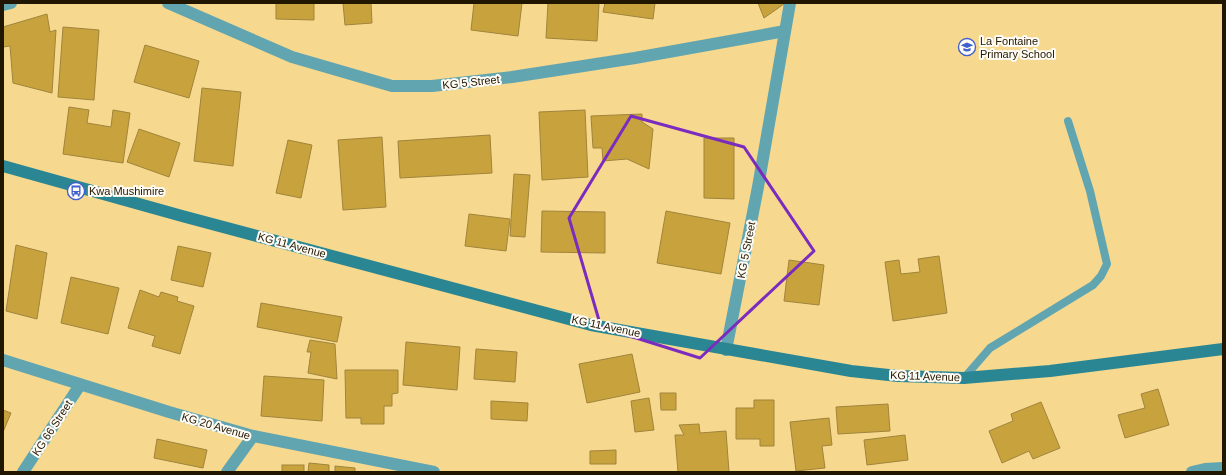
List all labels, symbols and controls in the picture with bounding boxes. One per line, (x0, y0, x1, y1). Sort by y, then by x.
place label: La Fontaine Primary School (980, 35, 1055, 60)
school or university icon: La Fontaine Primary School (957, 37, 977, 57)
street label: KG 5 Street (442, 73, 500, 91)
bus stop icon: Kwa Mushimire (66, 181, 86, 201)
place label: Kwa Mushimire (89, 185, 164, 197)
street label: KG 5 Street (735, 221, 757, 279)
street label: KG 11 Avenue (257, 230, 327, 260)
street label: KG 11 Avenue (571, 313, 641, 339)
street label: KG 11 Avenue (890, 369, 960, 383)
street label: KG 66 Street (30, 398, 74, 458)
street label: KG 20 Avenue (180, 410, 252, 442)

